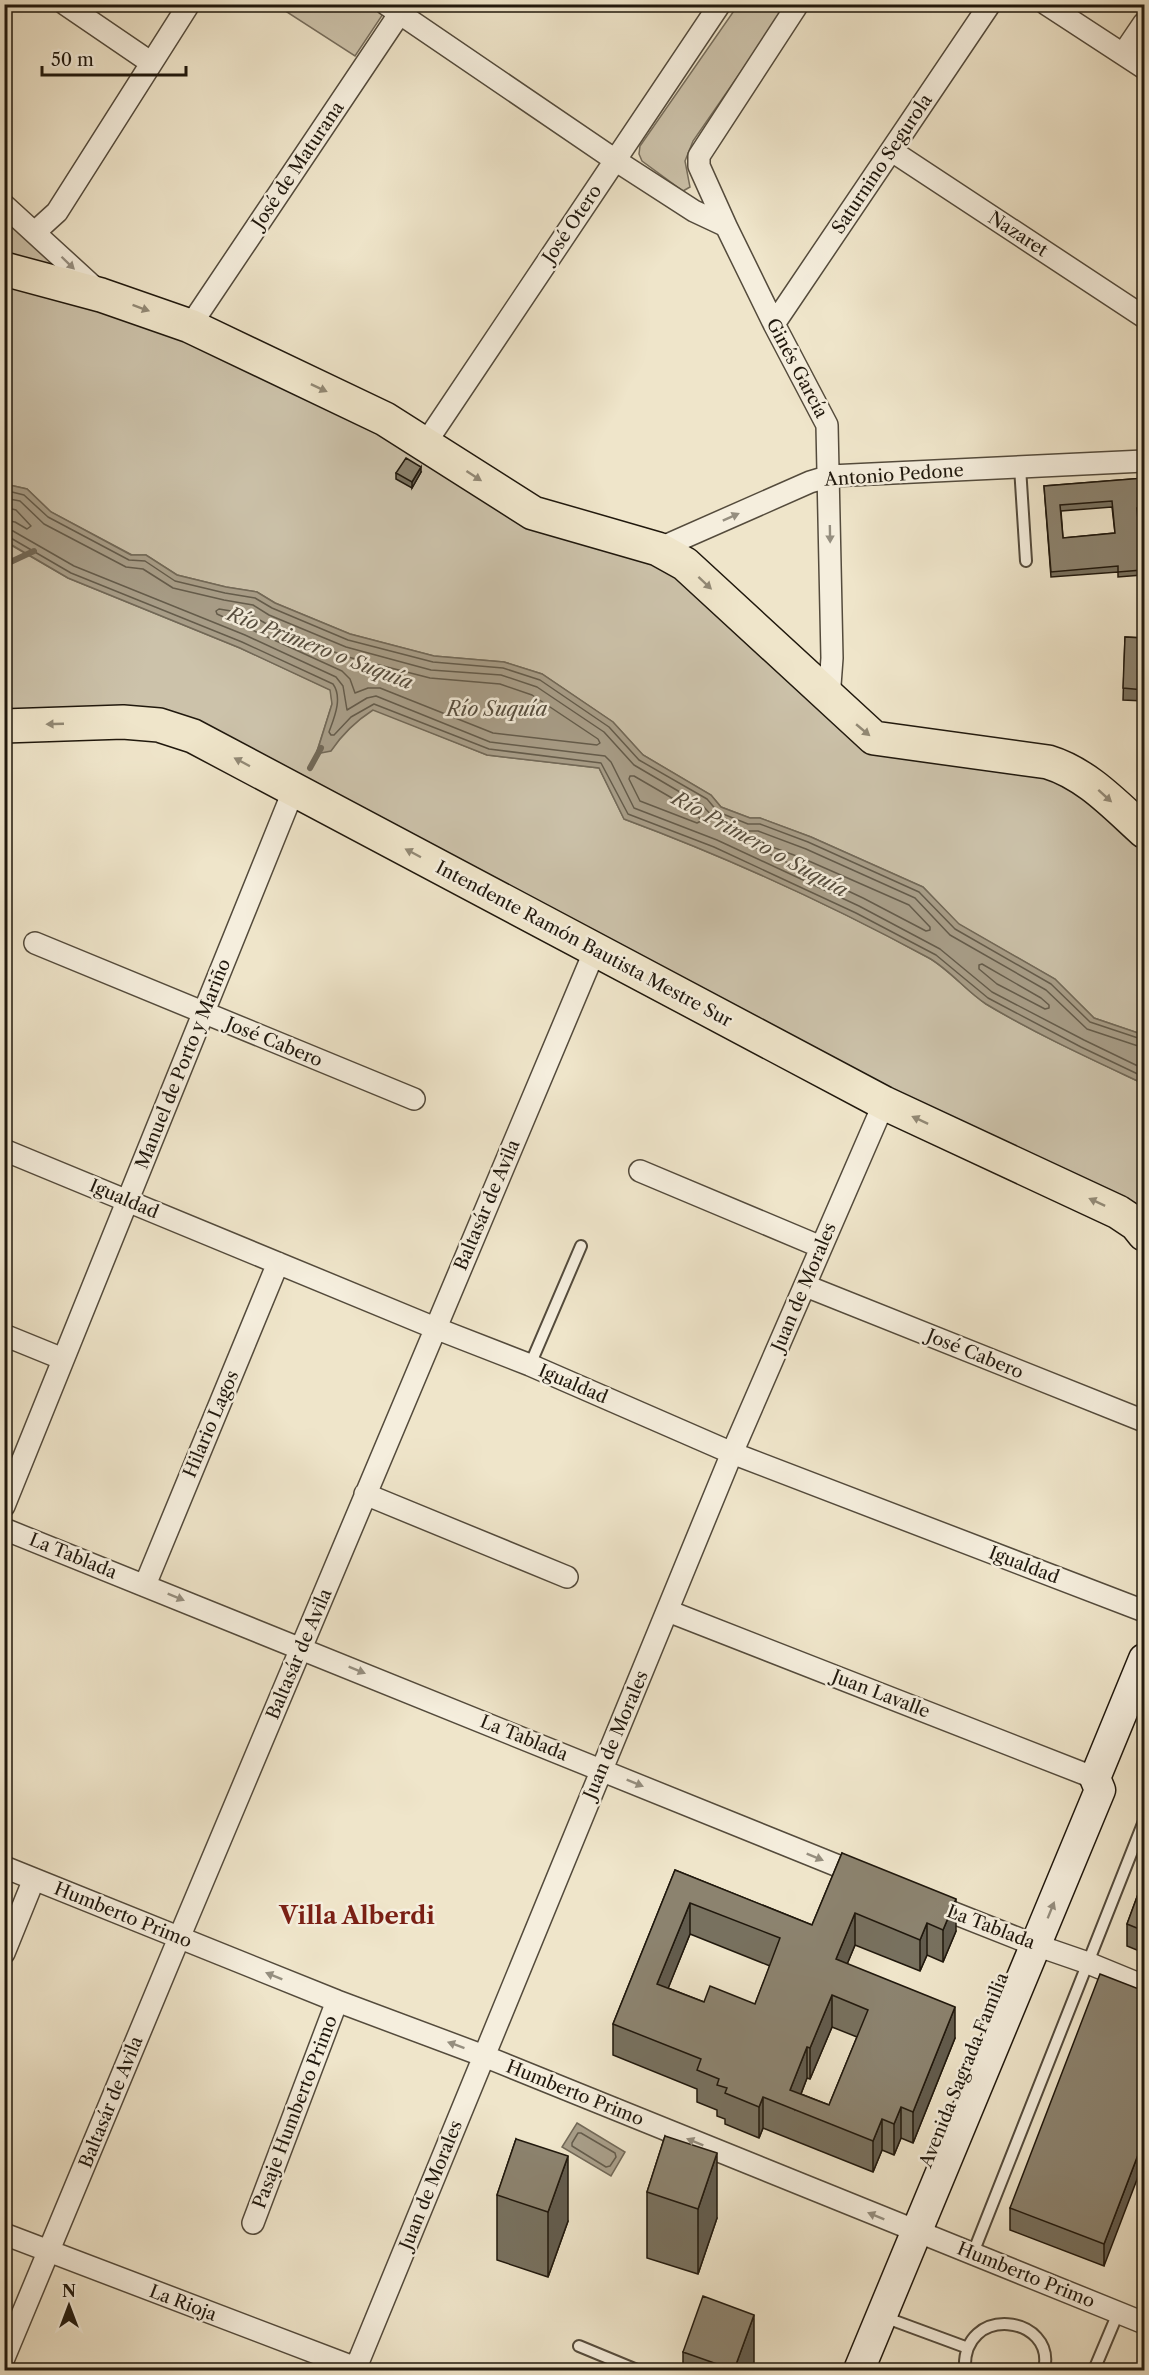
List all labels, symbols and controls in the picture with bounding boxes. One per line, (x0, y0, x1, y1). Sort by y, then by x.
scale bar (42, 39, 186, 77)
text: 50 m (51, 49, 94, 71)
street label: Saturnino Segurola (827, 90, 937, 238)
street label: José de Maturana (246, 97, 349, 235)
street label: José Otero (536, 181, 606, 270)
street label: Nazaret (984, 207, 1052, 262)
one-way arrow (61, 256, 75, 270)
one-way arrow (132, 304, 150, 314)
street label: Ginés García (762, 314, 833, 422)
one-way arrow (311, 383, 328, 392)
street label: Antonio Pedone (823, 459, 964, 491)
one-way arrow (466, 470, 482, 481)
one-way arrow (723, 512, 741, 522)
one-way arrow (826, 525, 835, 544)
one-way arrow (697, 576, 712, 589)
water label: Río Primero o Suquía (222, 601, 416, 694)
water label: Río Suquía (445, 697, 548, 721)
one-way arrow (46, 720, 65, 729)
one-way arrow (855, 723, 870, 736)
one-way arrow (233, 757, 250, 767)
water label: Río Primero o Suquía (666, 785, 852, 902)
one-way arrow (1098, 789, 1113, 803)
one-way arrow (404, 848, 421, 858)
street label: Intendente Ramón Bautista Mestre Sur (432, 856, 736, 1032)
street label: Manuel de Porto y Mariño (131, 956, 235, 1172)
street label: José Cabero (220, 1011, 326, 1071)
one-way arrow (910, 1115, 928, 1125)
street label: Baltasár de Avila (450, 1136, 525, 1274)
street label: Igualdad (86, 1175, 162, 1223)
one-way arrow (1087, 1197, 1105, 1207)
street label: Juan de Morales (766, 1219, 841, 1357)
street label: José Cabero (921, 1323, 1027, 1383)
street label: Igualdad (535, 1360, 611, 1408)
street label: Hilario Lagos (179, 1367, 243, 1481)
street label: La Tablada (26, 1528, 121, 1584)
street label: Igualdad (986, 1542, 1062, 1588)
street label: Baltasár de Avila (262, 1585, 337, 1723)
one-way arrow (167, 1593, 185, 1602)
street label: Juan Lavalle (826, 1664, 933, 1723)
one-way arrow (348, 1666, 366, 1675)
street label: Juan de Morales (578, 1667, 653, 1805)
street label: La Tablada (477, 1710, 572, 1766)
one-way arrow (626, 1778, 644, 1788)
one-way arrow (807, 1852, 825, 1862)
street label: Humberto Primo (51, 1877, 195, 1953)
street label: La Tablada (944, 1900, 1039, 1954)
one-way arrow (1046, 1900, 1056, 1918)
district label: Villa Alberdi (278, 1901, 435, 1930)
street label: Avenida Sagrada Familia (914, 1969, 1013, 2172)
one-way arrow (264, 1971, 282, 1981)
street label: Pasaje Humberto Primo (248, 2012, 342, 2212)
street label: Baltasár de Avila (75, 2033, 148, 2171)
one-way arrow (447, 2040, 465, 2050)
street label: Humberto Primo (503, 2055, 647, 2131)
street label: Juan de Morales (394, 2117, 467, 2256)
one-way arrow (686, 2137, 704, 2146)
one-way arrow (866, 2211, 884, 2221)
street label: Humberto Primo (954, 2237, 1098, 2313)
north arrow (39, 2276, 99, 2336)
street label: La Rioja (146, 2280, 220, 2326)
text: N (62, 2281, 76, 2301)

